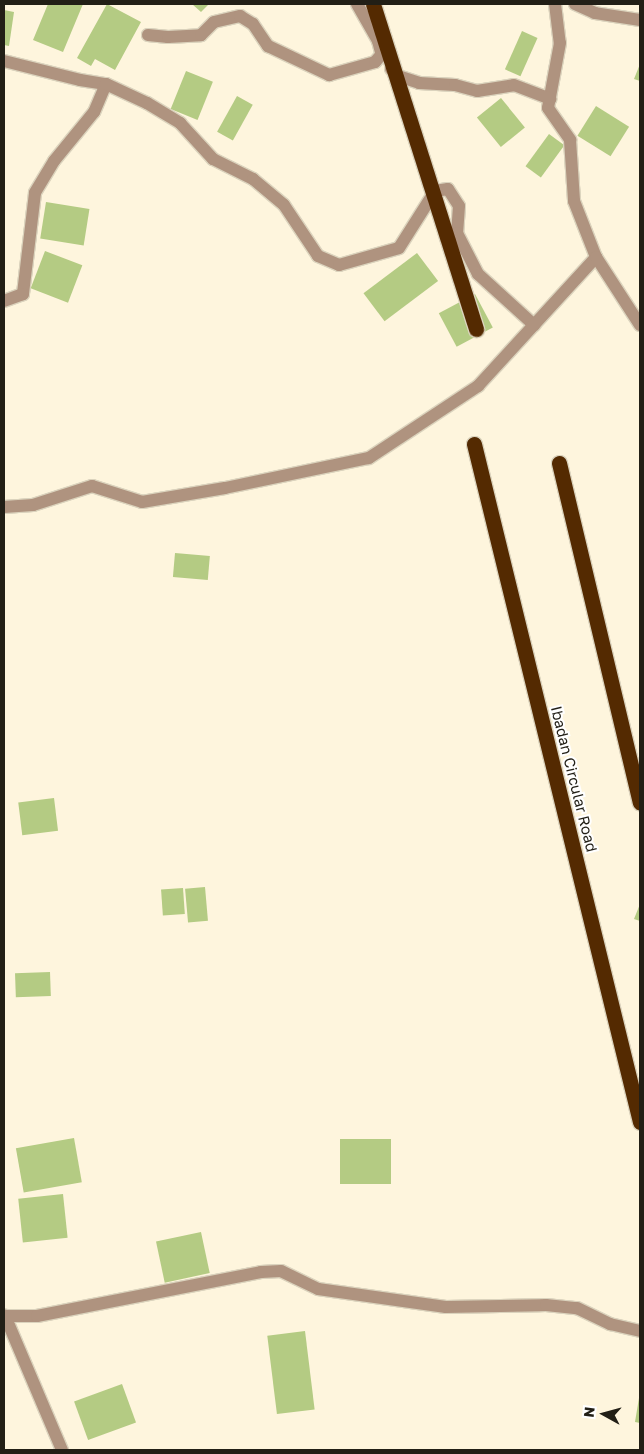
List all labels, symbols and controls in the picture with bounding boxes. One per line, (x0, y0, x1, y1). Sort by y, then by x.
street label: Ibadan Circular Road (547, 704, 601, 854)
north arrow (579, 1389, 629, 1439)
text: N (580, 1406, 598, 1418)

